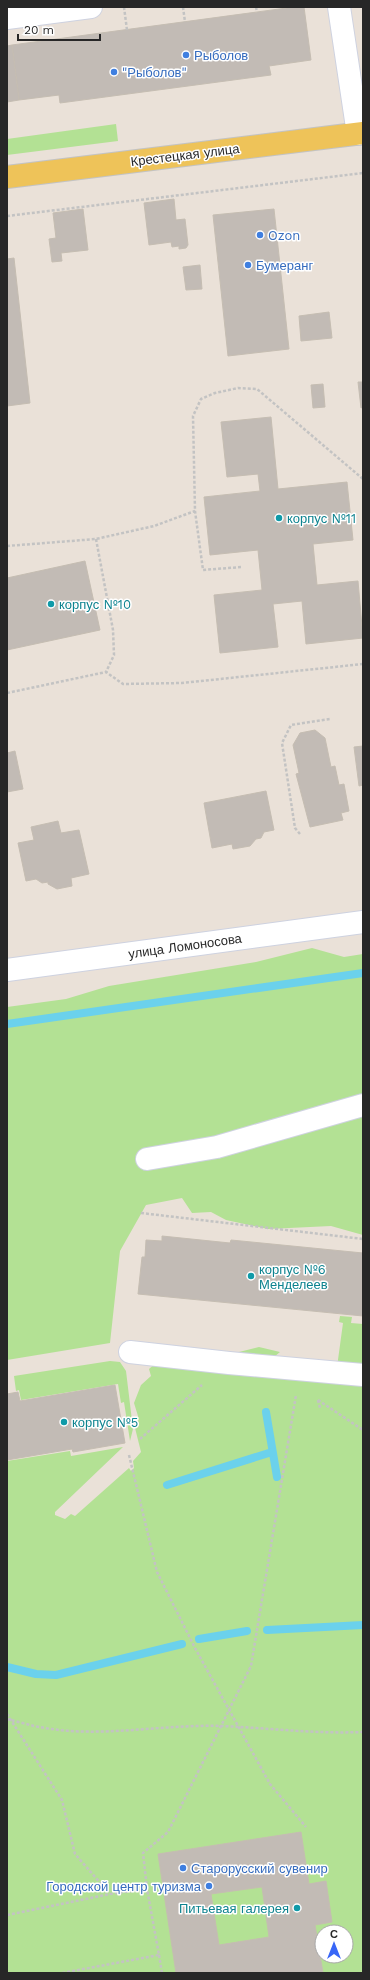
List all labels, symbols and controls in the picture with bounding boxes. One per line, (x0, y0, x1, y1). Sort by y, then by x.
scale bar (18, 16, 100, 42)
text: 20 m (24, 23, 54, 37)
place label: Рыболов (194, 48, 248, 63)
marker: Рыболов (181, 50, 191, 60)
place label: "Рыболов" (122, 65, 187, 80)
marker: "Рыболов" (109, 67, 119, 77)
street label: Крестецкая улица (130, 141, 241, 169)
place label: Ozon (268, 228, 300, 243)
marker: Ozon (255, 230, 265, 240)
place label: Бумеранг (256, 258, 313, 273)
marker: Бумеранг (243, 260, 253, 270)
place label: корпус №11 (287, 511, 356, 526)
marker: корпус №11 (274, 513, 284, 523)
place label: корпус №10 (59, 597, 131, 612)
marker: корпус №10 (46, 599, 56, 609)
street label: улица Ломоносова (127, 931, 243, 961)
place label: корпус №6 Менделеев (259, 1262, 328, 1292)
marker: корпус №6 Менделеев (246, 1271, 256, 1281)
place label: корпус №5 (72, 1415, 138, 1430)
marker: корпус №5 (59, 1417, 69, 1427)
place label: Старорусский сувенир (191, 1861, 328, 1876)
marker: Старорусский сувенир (178, 1863, 188, 1873)
place label: Городской центр туризма (46, 1879, 202, 1894)
marker: Городской центр туризма (204, 1881, 214, 1891)
place label: Питьевая галерея (179, 1901, 289, 1916)
marker: Питьевая галерея (292, 1903, 302, 1913)
north arrow (314, 1924, 354, 1964)
text: С (330, 1928, 338, 1941)

